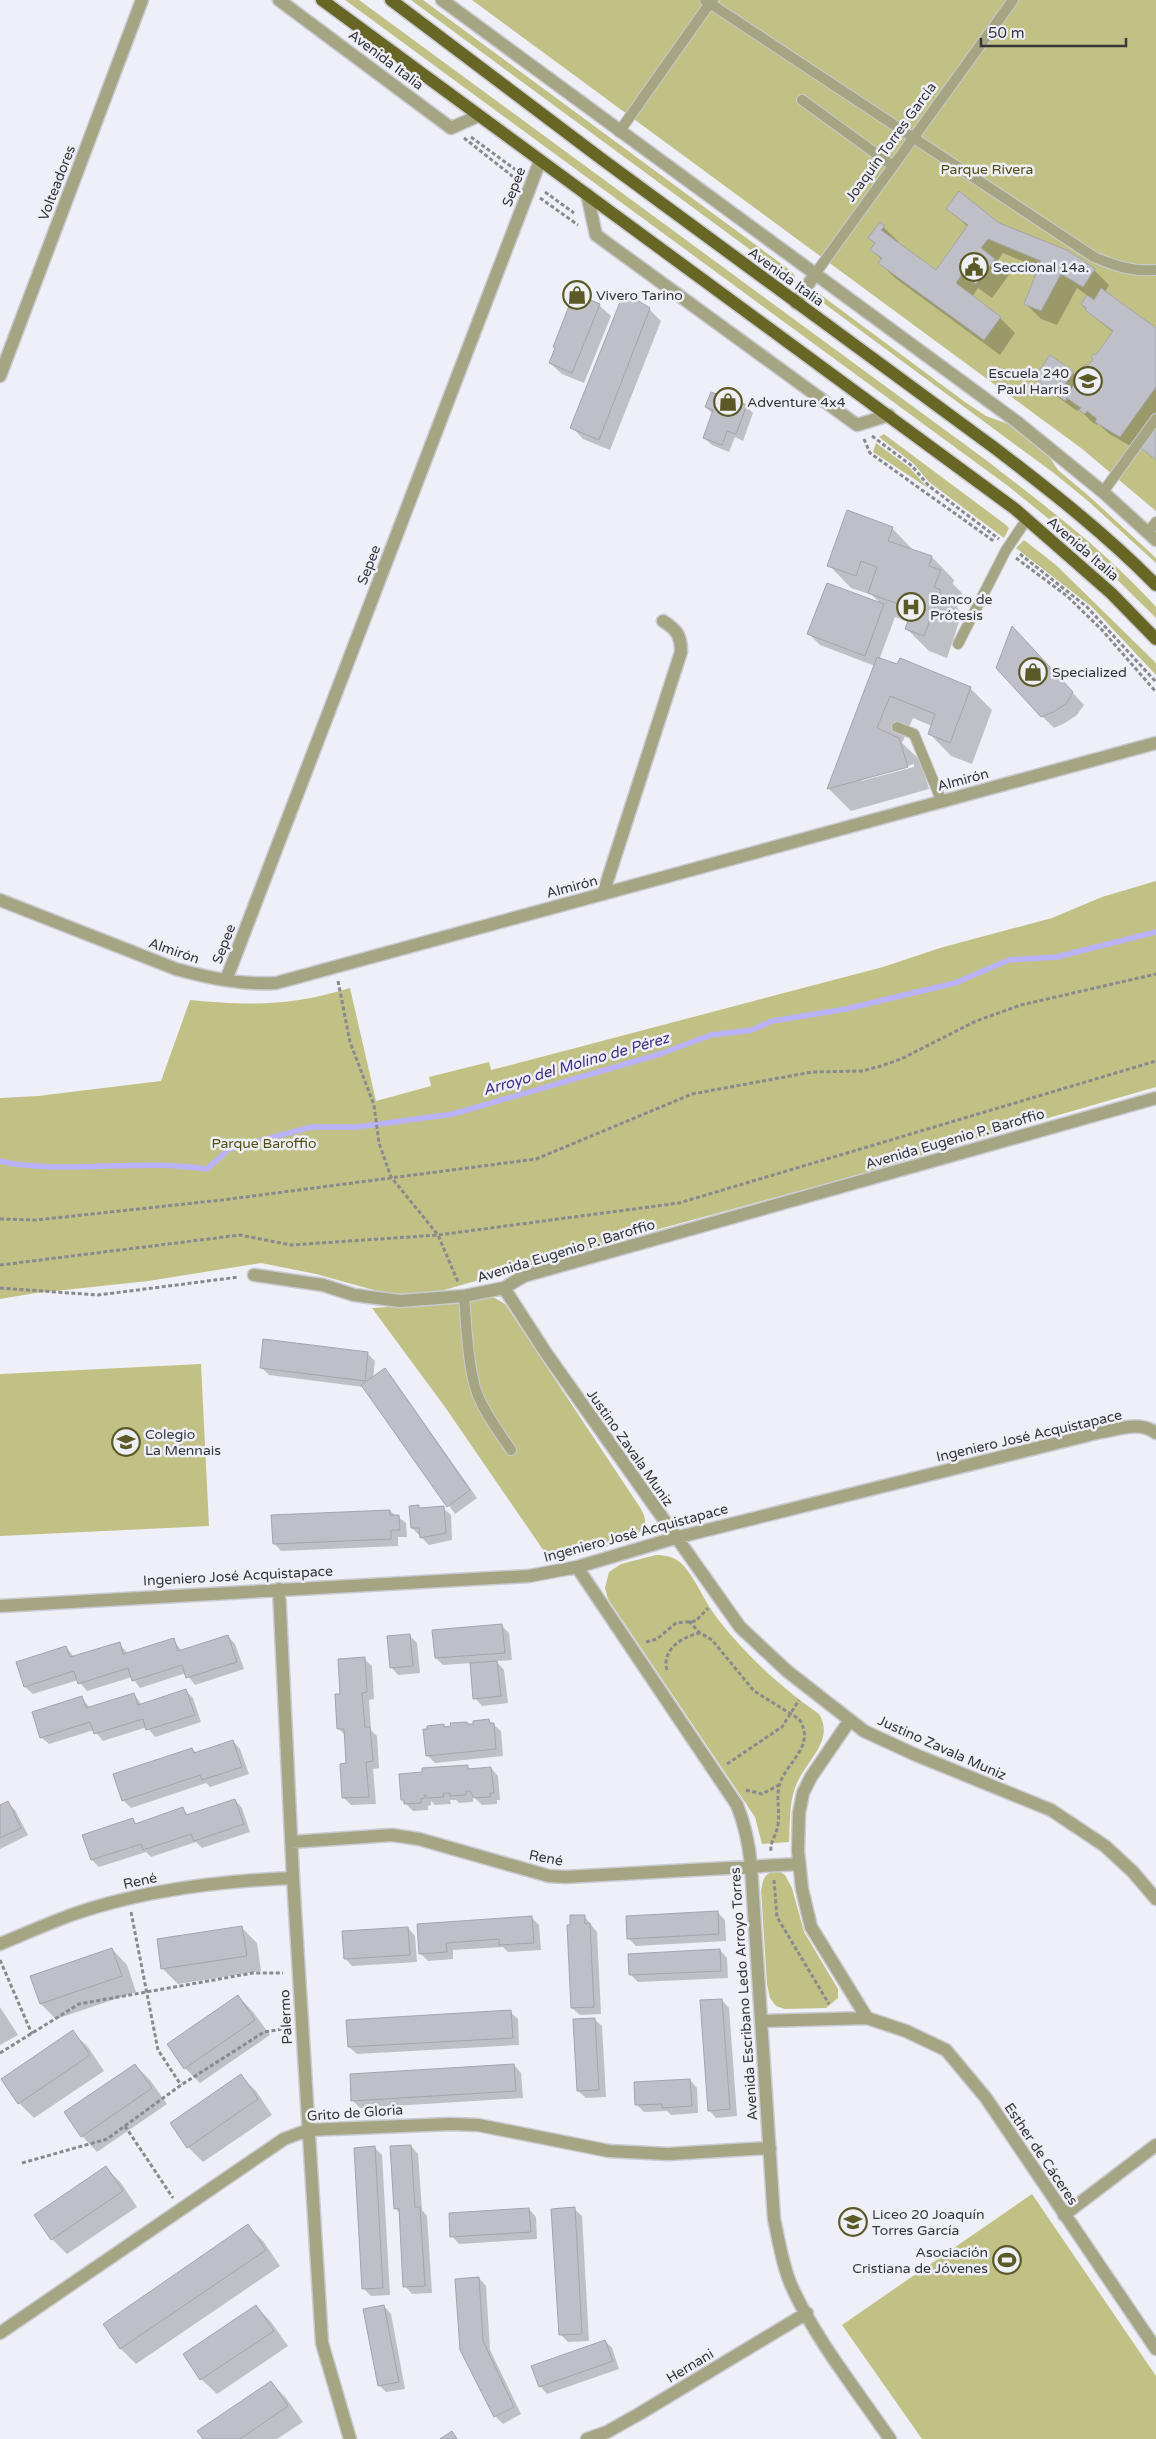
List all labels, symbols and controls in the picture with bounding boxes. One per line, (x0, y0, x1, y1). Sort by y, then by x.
scale bar (981, 15, 1126, 47)
text: 50 m (988, 24, 1025, 42)
street label: Avenida Italia (345, 26, 427, 94)
street label: Joaquín Torres García (842, 79, 940, 205)
street label: Volteadores (35, 143, 79, 223)
park label: Parque Rivera (941, 161, 1033, 178)
street label: Sepee (499, 165, 529, 209)
street label: Avenida Italia (745, 244, 827, 310)
public building icon: Seccional 14a. (959, 252, 989, 282)
place label: Seccional 14a. (993, 259, 1089, 276)
shop icon: Vivero Tarino (562, 280, 592, 310)
place label: Vivero Tarino (596, 287, 683, 304)
place label: Escuela 240 Paul Harris (988, 365, 1069, 398)
school or university icon: Escuela 240 Paul Harris (1073, 366, 1103, 396)
shop icon: Adventure 4x4 (713, 387, 743, 417)
place label: Adventure 4x4 (747, 394, 846, 411)
street label: Avenida Italia (1044, 513, 1122, 585)
street label: Sepee (354, 543, 384, 587)
place label: Banco de Prótesis (930, 591, 992, 624)
hospital icon: Banco de Prótesis (896, 592, 926, 622)
shop icon: Specialized (1018, 657, 1048, 687)
place label: Specialized (1052, 664, 1127, 681)
street label: Almirón (936, 765, 990, 795)
street label: Almirón (545, 872, 599, 902)
street label: Sepee (209, 922, 239, 966)
street label: Almirón (146, 934, 202, 968)
water label: Arroyo del Molino de Pérez (481, 1028, 673, 1099)
street label: Avenida Eugenio P. Baroffio (864, 1105, 1046, 1173)
park label: Parque Baroffio (211, 1135, 317, 1152)
street label: Avenida Eugenio P. Baroffio (475, 1216, 657, 1286)
street label: Justino Zavala Muniz (583, 1386, 677, 1510)
street label: Ingeniero José Acquistapace (934, 1406, 1124, 1466)
place label: Colegio La Mennais (145, 1426, 221, 1459)
school or university icon: Colegio La Mennais (111, 1427, 141, 1457)
street label: Ingeniero José Acquistapace (542, 1500, 730, 1566)
street label: Ingeniero José Acquistapace (143, 1563, 333, 1589)
street label: Justino Zavala Muniz (875, 1712, 1009, 1784)
street label: René (528, 1846, 565, 1870)
street label: Avenida Escribano Ledo Arroyo Torres (727, 1866, 761, 2121)
street label: René (121, 1869, 159, 1893)
street label: Palermo (276, 1989, 296, 2045)
street label: Esther de Cáceres (1001, 2100, 1082, 2208)
street label: Grito de Gloria (306, 2101, 404, 2125)
place label: Liceo 20 Joaquín Torres García (872, 2206, 985, 2239)
school or university icon: Liceo 20 Joaquín Torres García (838, 2207, 868, 2237)
place label: Asociación Cristiana de Jóvenes (852, 2244, 988, 2277)
sports icon: Asociación Cristiana de Jóvenes (992, 2245, 1022, 2275)
street label: Hernani (663, 2345, 717, 2387)

